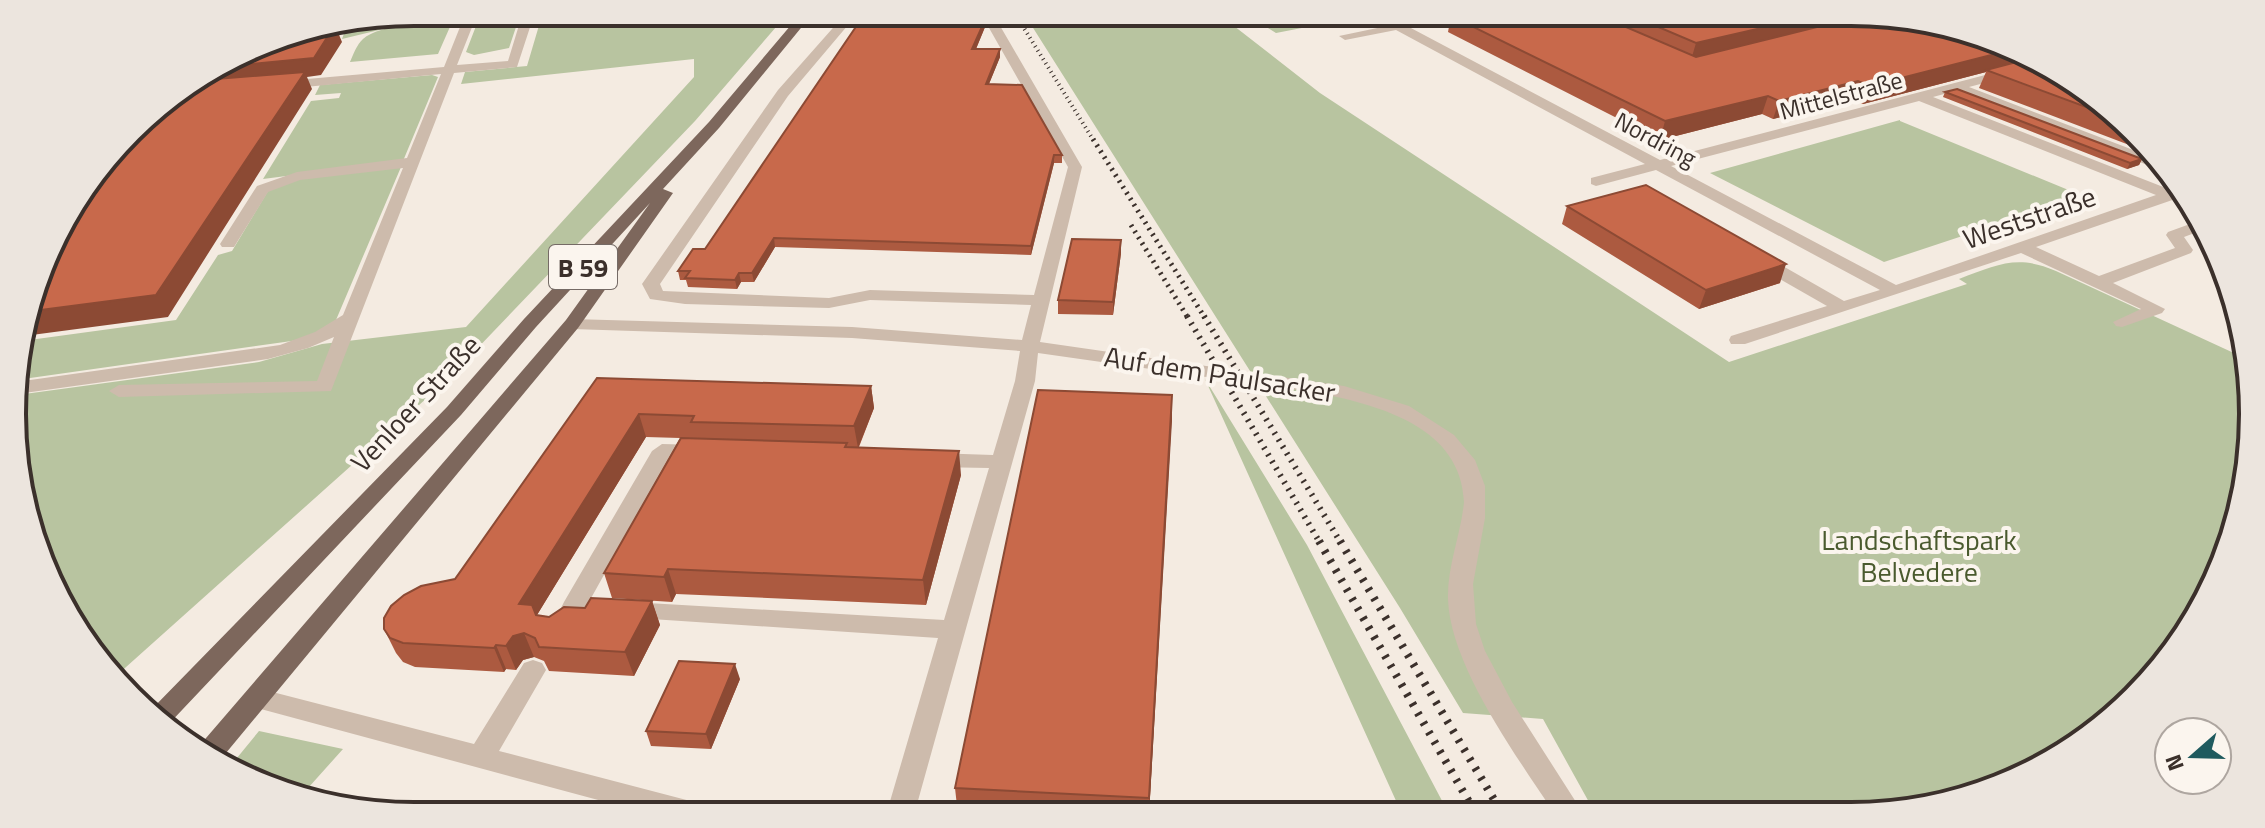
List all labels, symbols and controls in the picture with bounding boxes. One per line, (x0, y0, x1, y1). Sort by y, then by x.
street label: Mittelstraße (1776, 61, 1906, 129)
street label: Nordring (1609, 102, 1703, 176)
street label: Weststraße (1957, 174, 2101, 260)
road number: B 59 (549, 245, 617, 289)
street label: Venloer Straße (340, 325, 490, 481)
street label: Auf dem Paulsacker (1101, 335, 1339, 414)
park label: Landschaftspark Belvedere (1821, 518, 2017, 593)
north arrow (2153, 716, 2233, 796)
text: N (2156, 750, 2193, 776)

